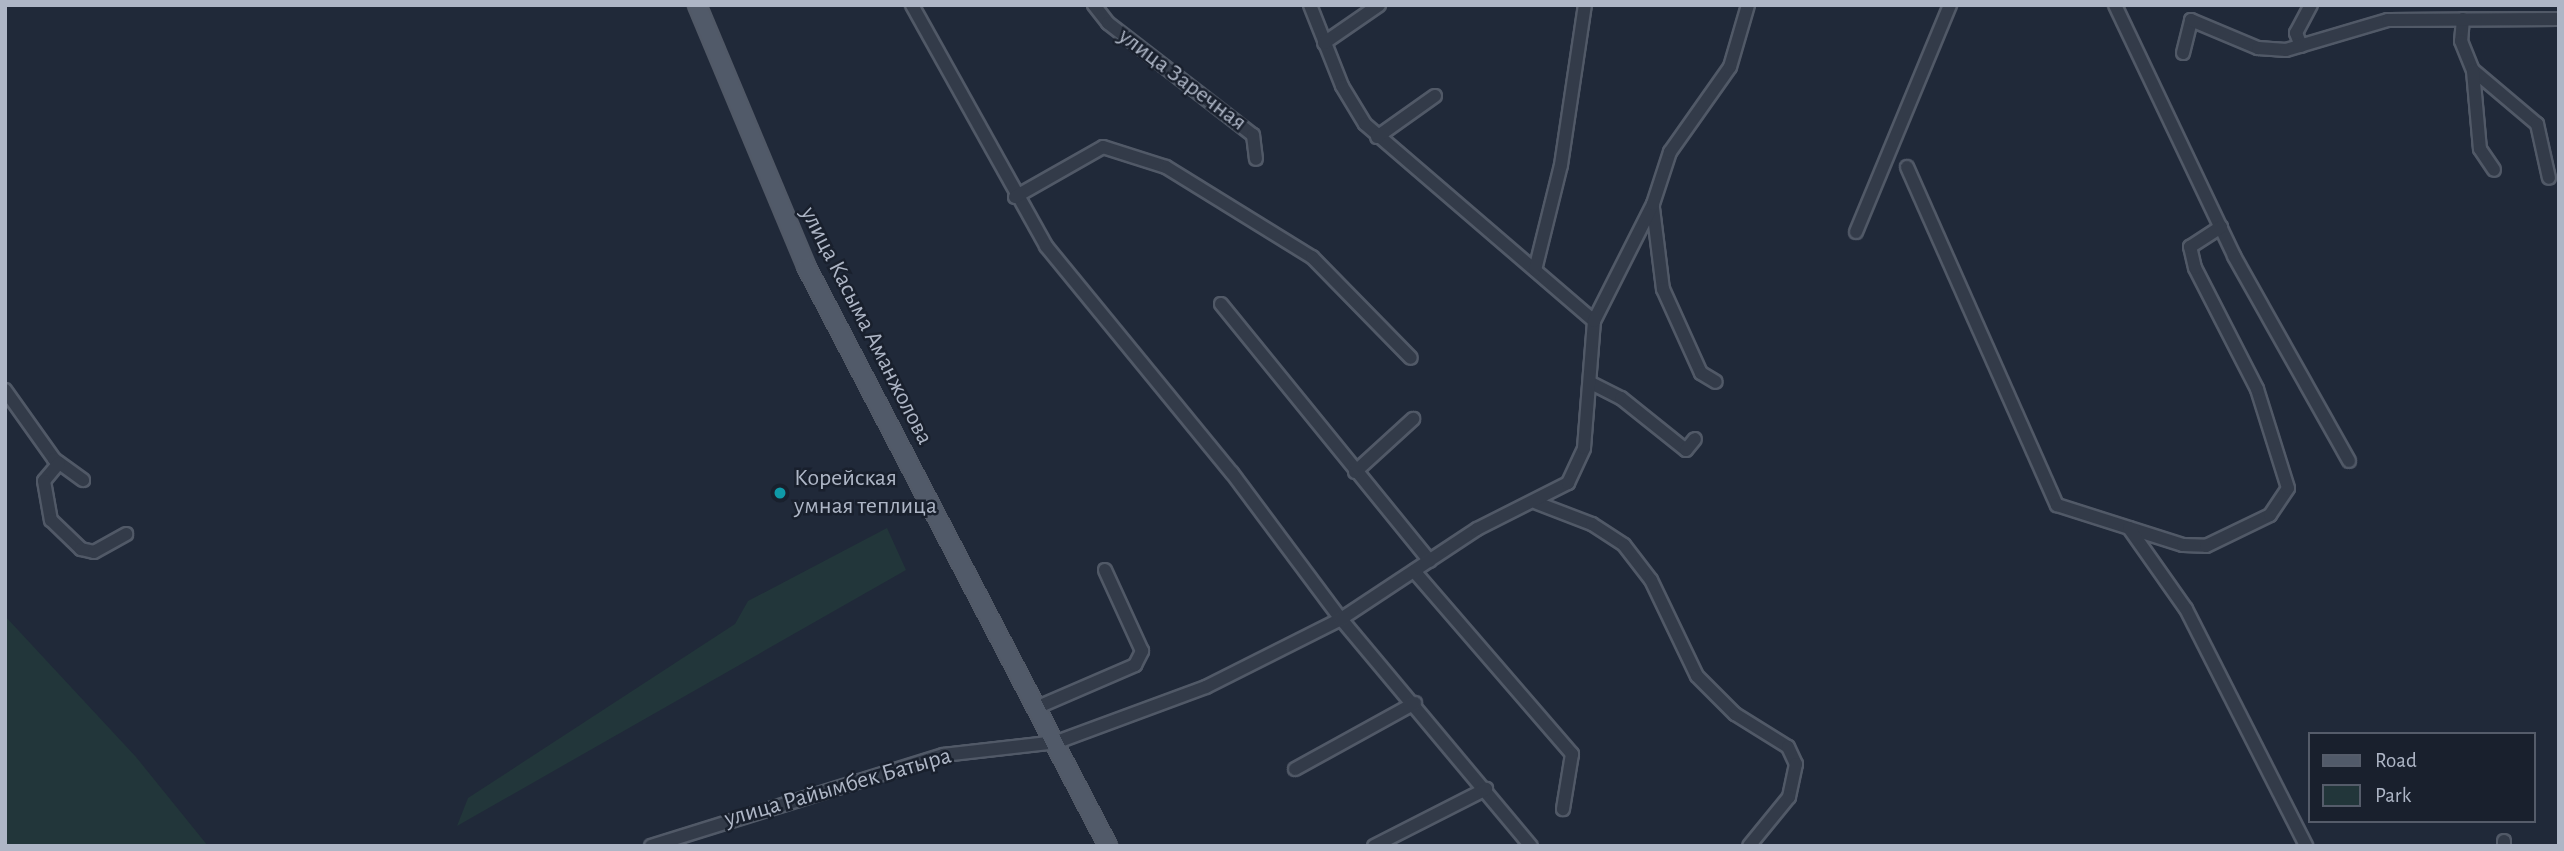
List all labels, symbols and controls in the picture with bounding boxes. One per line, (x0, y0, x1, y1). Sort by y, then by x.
street label: улица Заречная (1112, 22, 1252, 138)
street label: улица Касыма Аманжолова (793, 202, 939, 450)
place label: Корейская умная теплица (794, 465, 937, 521)
marker: Корейская умная теплица (772, 485, 788, 501)
legend (2308, 732, 2536, 823)
street label: улица Райымбек Батыра (721, 742, 955, 834)
text: Road (2375, 750, 2417, 771)
text: Park (2375, 785, 2411, 806)

